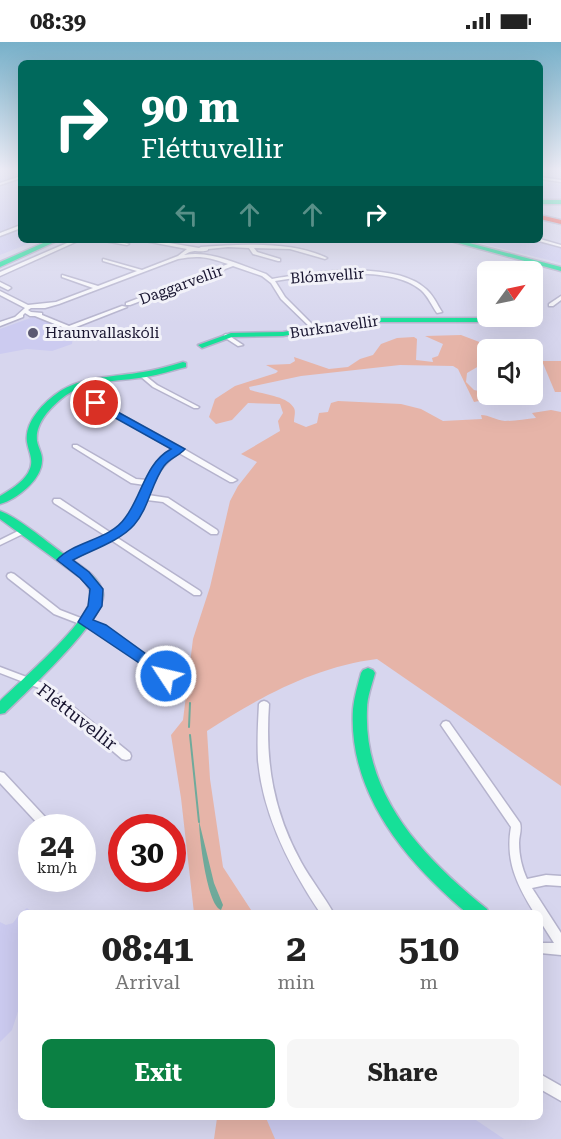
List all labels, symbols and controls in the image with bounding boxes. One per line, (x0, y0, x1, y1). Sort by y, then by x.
text: 08:39 (30, 9, 86, 34)
text: 90 m (141, 83, 239, 132)
icon: right (42, 84, 120, 162)
text: Fléttuvellir (141, 133, 284, 165)
icon: left (170, 198, 203, 231)
icon: ahead (233, 198, 266, 231)
icon: ahead (296, 198, 329, 231)
icon: right (359, 198, 392, 231)
street label: Daggarvellir (137, 261, 225, 309)
north arrow (477, 261, 543, 327)
map controls (477, 261, 543, 405)
street label: Blómvellir (289, 264, 365, 288)
street label: Burknavellir (289, 312, 379, 342)
place label: Hraunvallaskóli (45, 324, 159, 342)
marker: Hraunvallaskóli (26, 326, 40, 340)
button: sound (477, 339, 543, 405)
pin (70, 377, 121, 428)
icon: arrive (79, 386, 112, 419)
position arrow (134, 644, 198, 708)
street label: Fléttuvellir (33, 679, 121, 754)
speed limit sign: 30 (108, 814, 186, 892)
text: 24 (40, 828, 74, 863)
text: km/h (37, 859, 77, 877)
text: 08:41 (102, 928, 194, 970)
text: 2 (286, 928, 306, 970)
text: 510 (399, 928, 459, 970)
text: Arrival (115, 970, 180, 994)
text: min (277, 970, 315, 994)
text: m (420, 970, 438, 994)
button: Exit (42, 1039, 275, 1108)
button: Share (287, 1039, 519, 1108)

